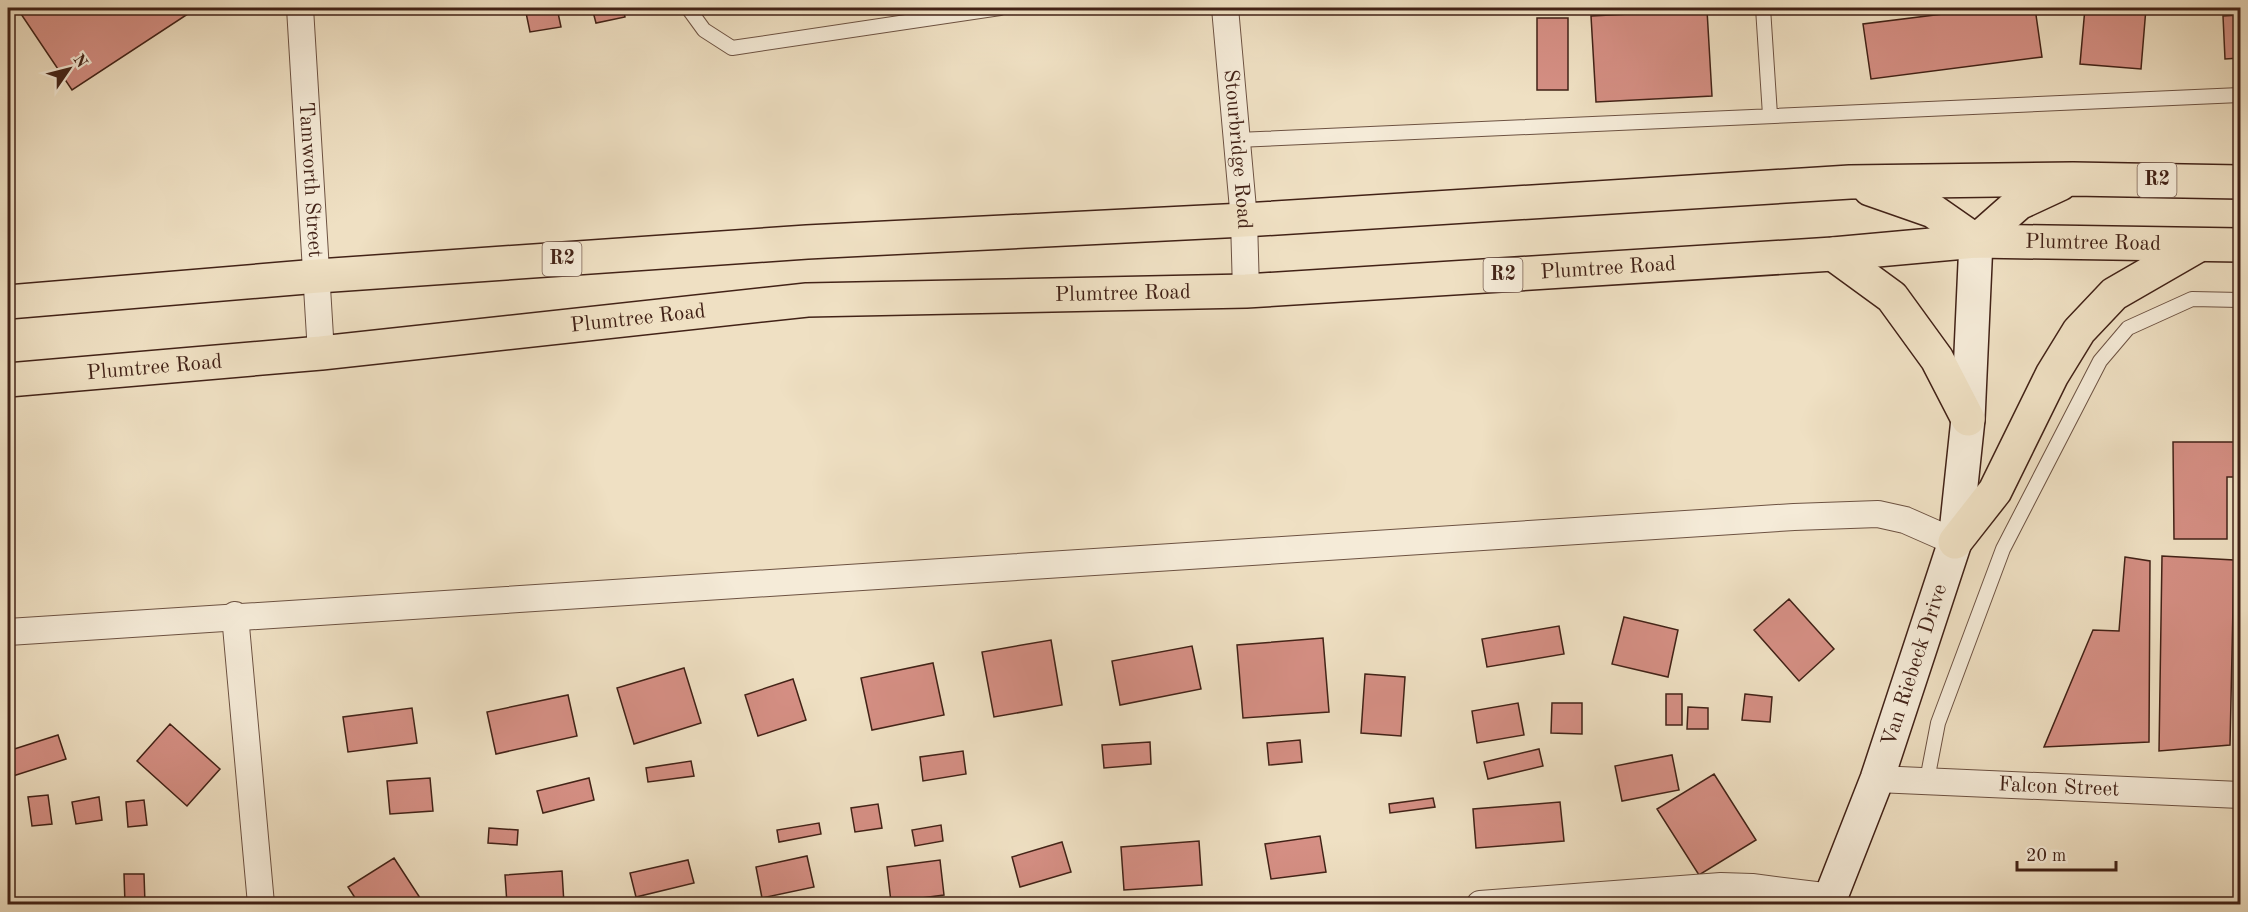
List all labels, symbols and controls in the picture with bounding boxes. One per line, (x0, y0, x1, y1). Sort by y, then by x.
north arrow (39, 39, 99, 99)
text: N (70, 52, 90, 72)
street label: Stourbridge Road (1220, 69, 1255, 230)
street label: Tamworth Street (295, 101, 326, 258)
road number: R2 (2138, 163, 2176, 197)
street label: Plumtree Road (2025, 231, 2161, 254)
road number: R2 (542, 242, 582, 276)
street label: Plumtree Road (1540, 253, 1677, 283)
road number: R2 (1484, 258, 1522, 292)
street label: Plumtree Road (1055, 282, 1191, 305)
street label: Plumtree Road (569, 301, 707, 336)
street label: Plumtree Road (86, 351, 223, 384)
street label: Van Riebeck Drive (1878, 582, 1951, 749)
street label: Falcon Street (1998, 774, 2120, 800)
scale bar (2017, 834, 2116, 872)
text: 20 m (2026, 847, 2066, 865)

